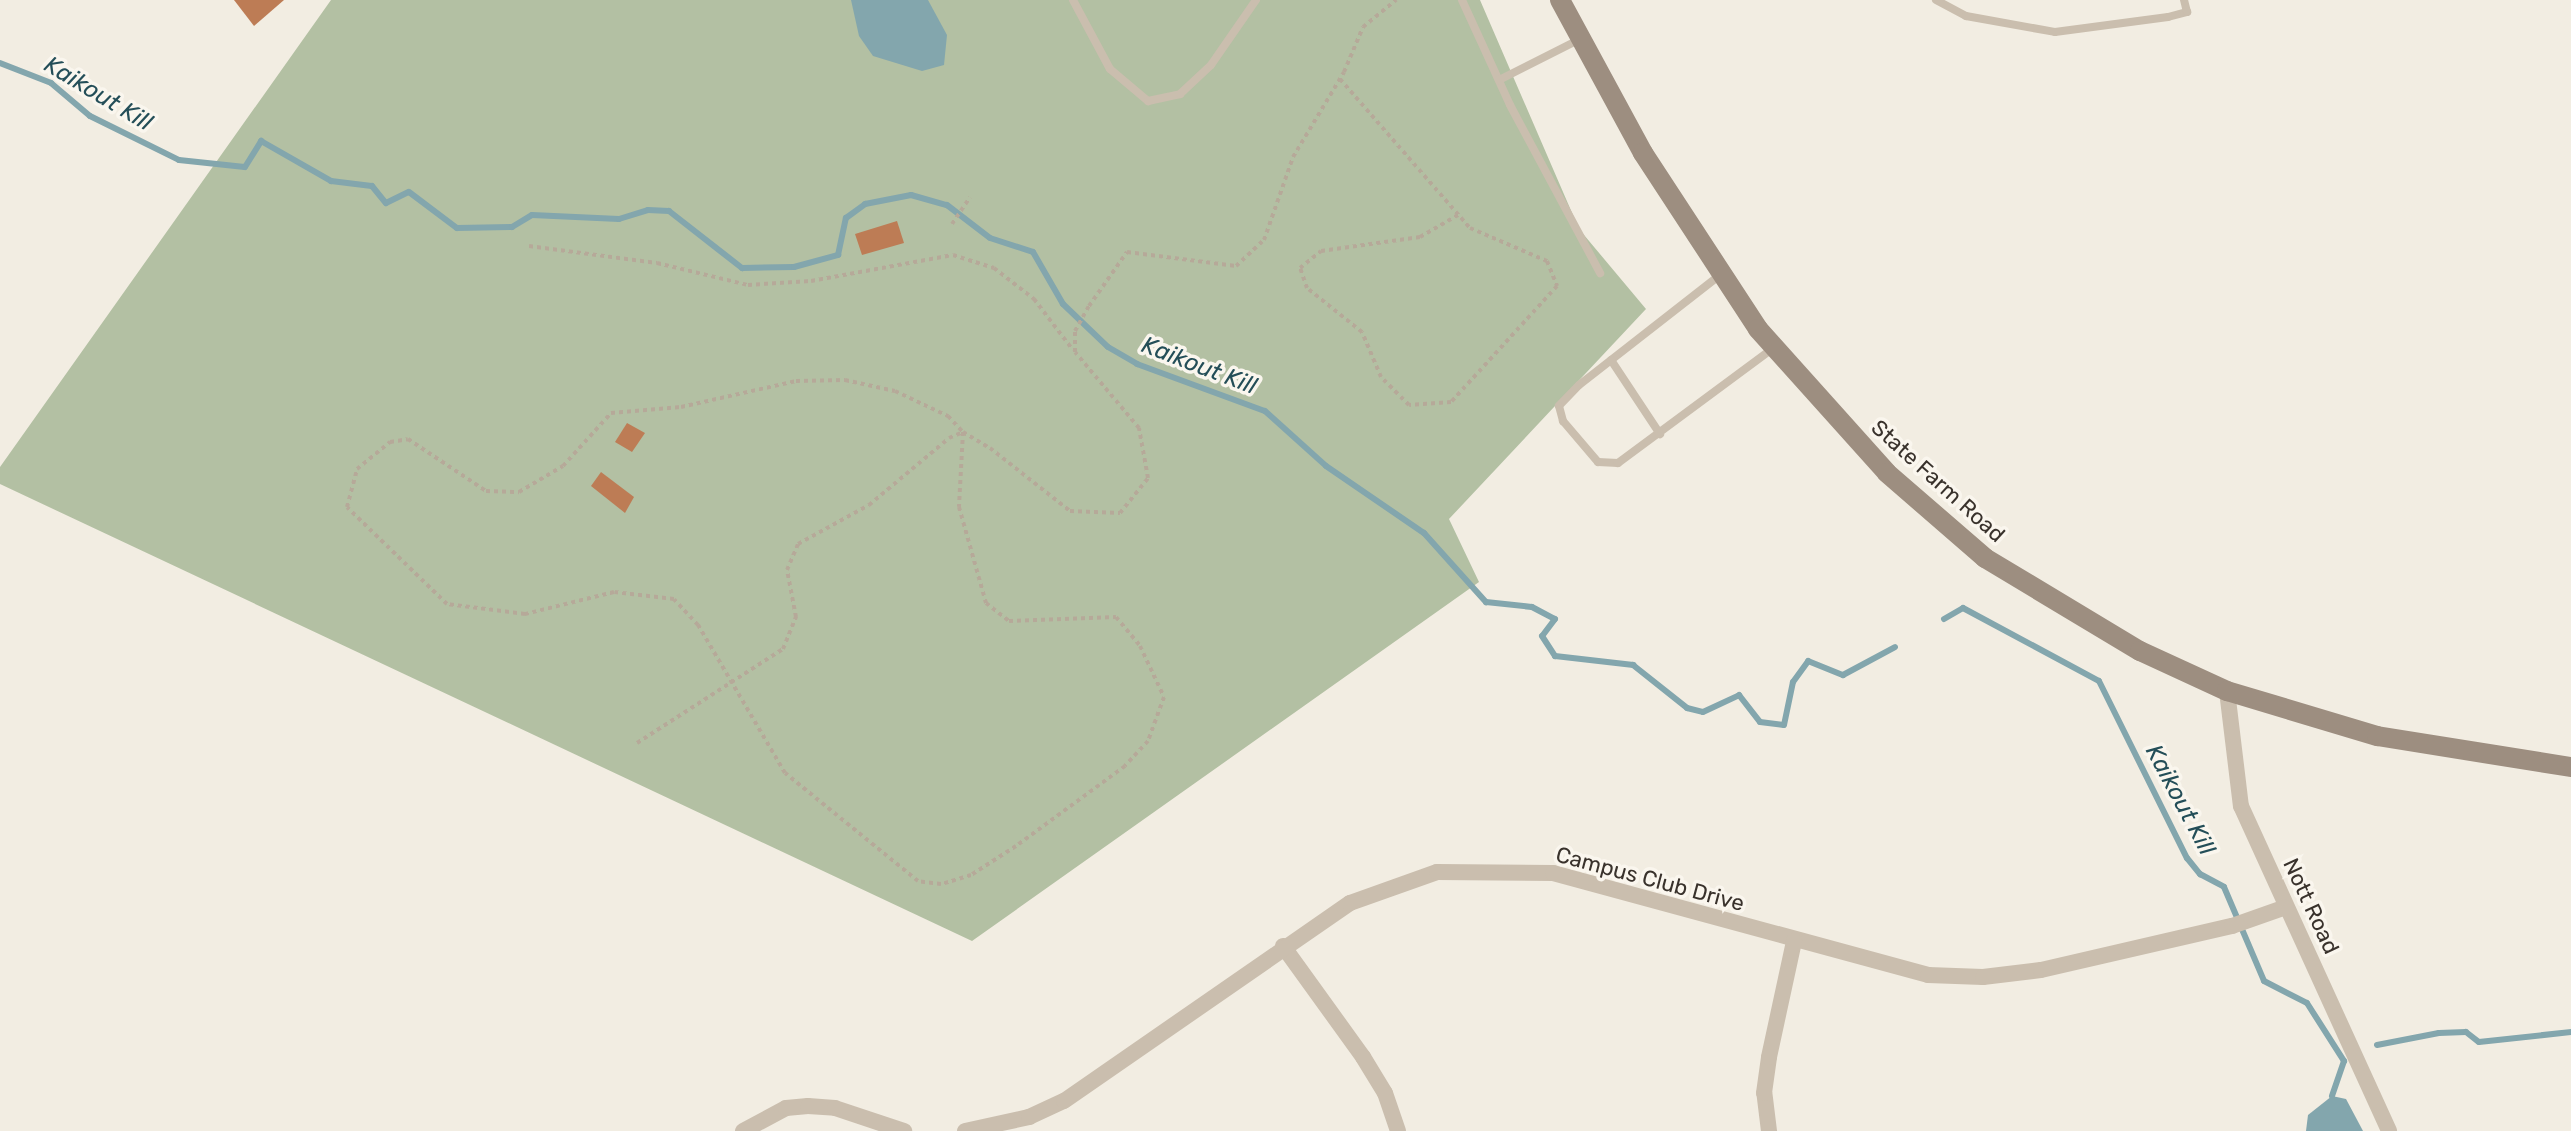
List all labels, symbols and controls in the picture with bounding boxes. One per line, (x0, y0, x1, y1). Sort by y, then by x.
water label: Kaikout Kill (39, 50, 157, 138)
water label: Kaikout Kill (1137, 331, 1261, 401)
street label: State Farm Road (1866, 414, 2010, 548)
water label: Kaikout Kill (2139, 740, 2221, 860)
street label: Campus Club Drive (1553, 841, 1747, 917)
street label: Nott Road (2277, 854, 2345, 958)

